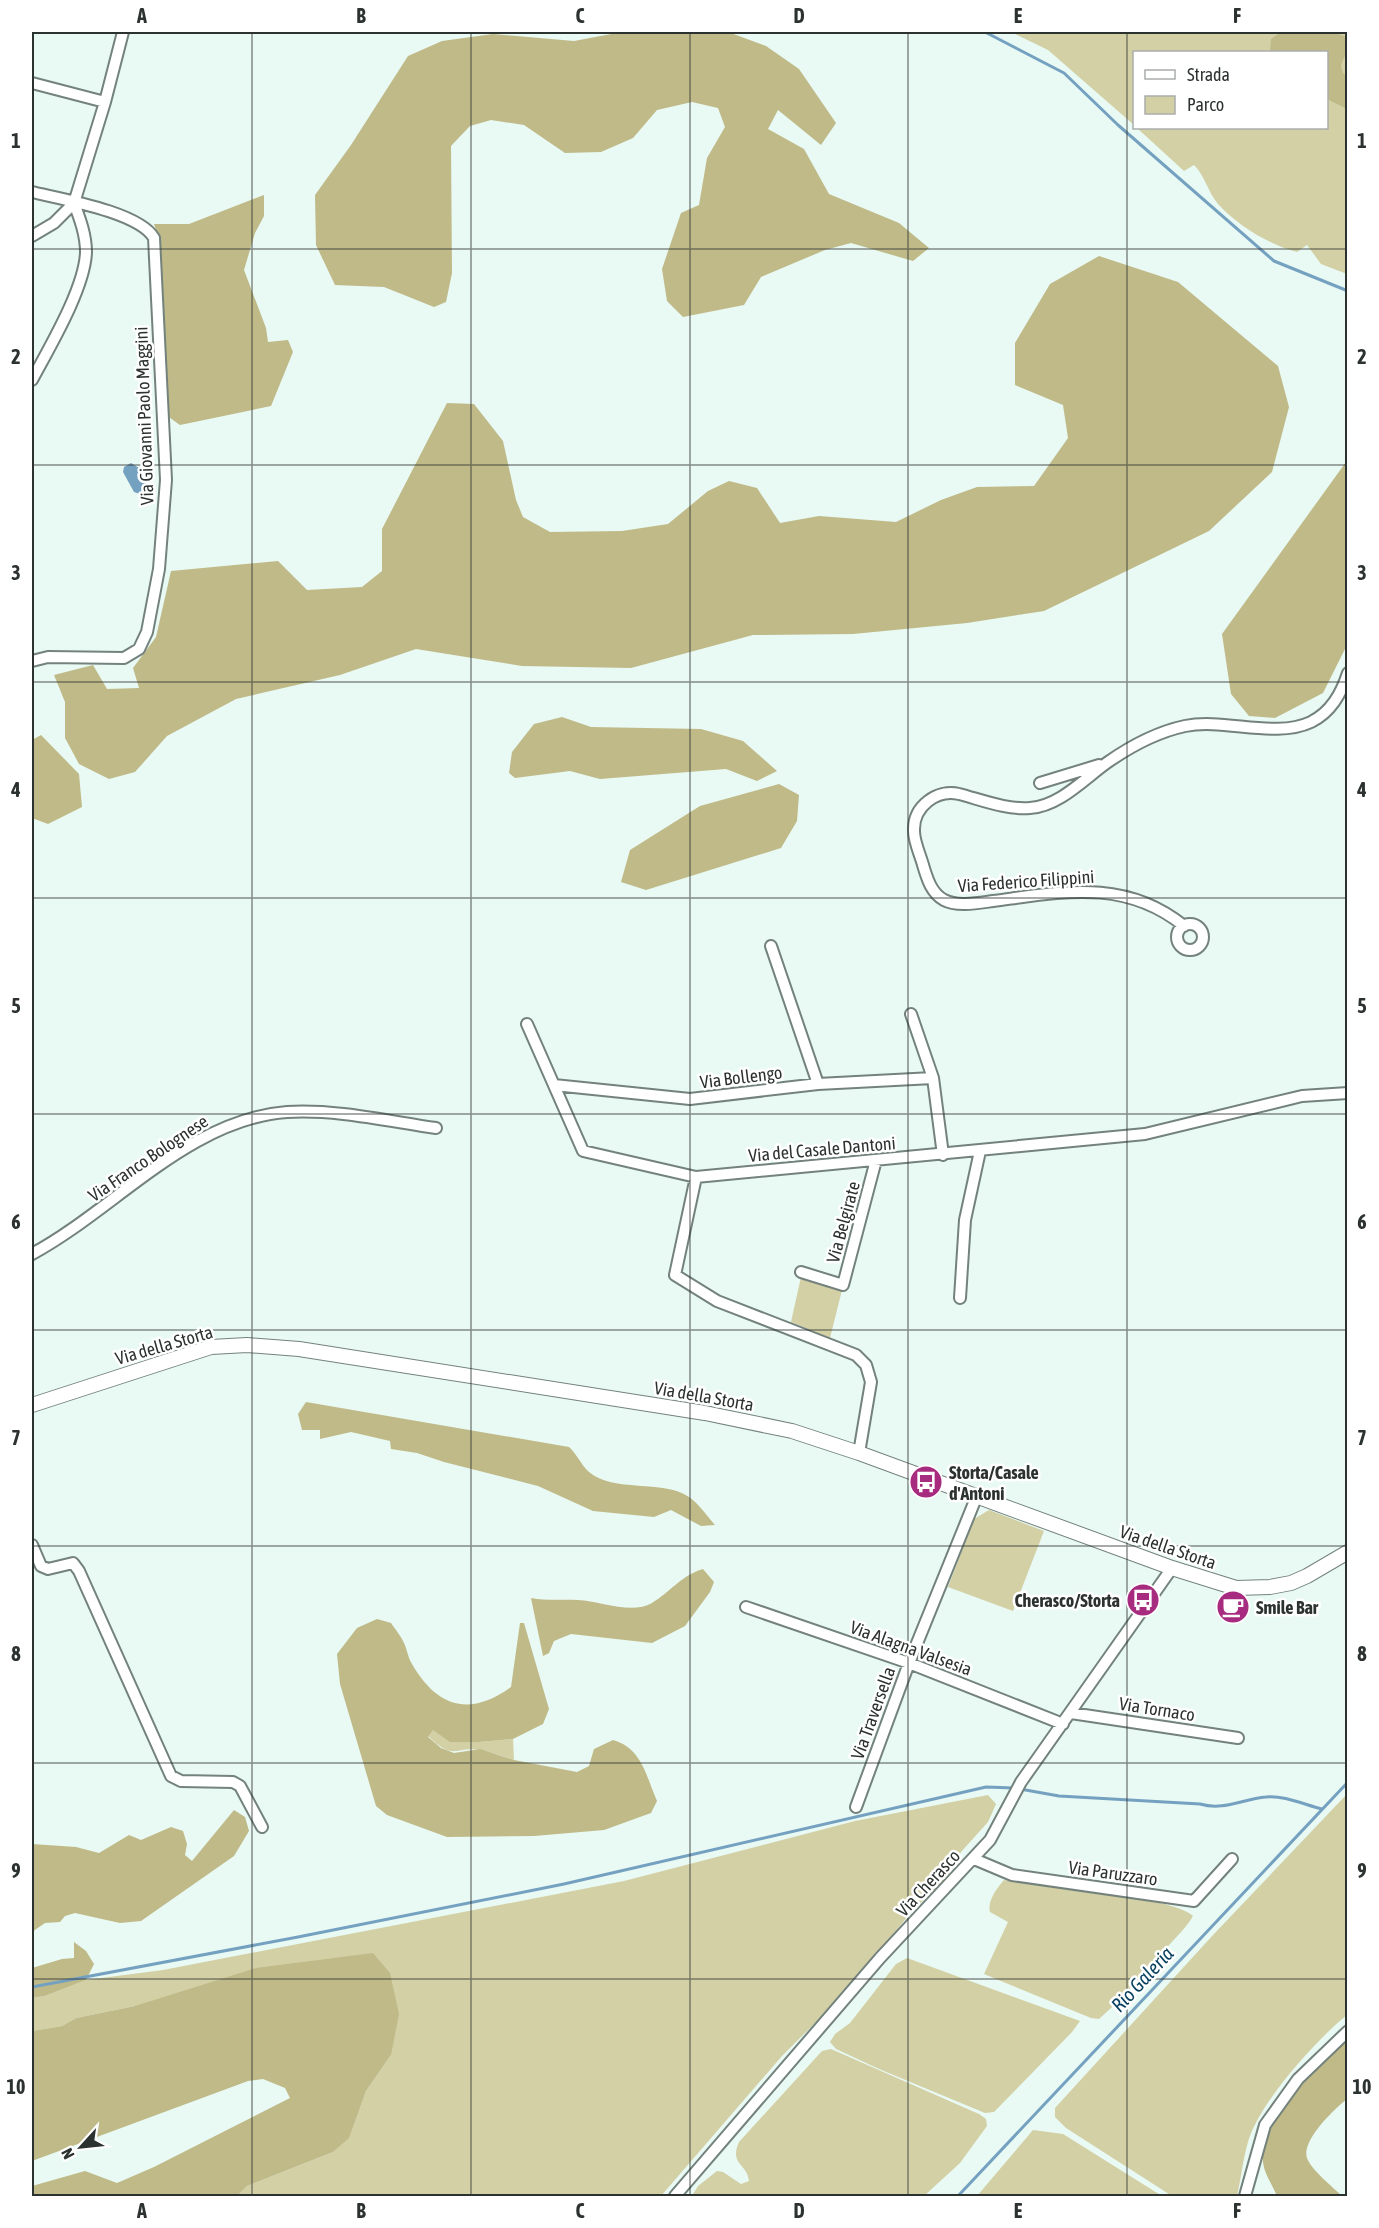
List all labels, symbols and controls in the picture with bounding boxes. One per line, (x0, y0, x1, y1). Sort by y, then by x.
text: A (136, 4, 147, 27)
text: B (356, 4, 366, 27)
text: C (576, 4, 585, 27)
text: D (793, 4, 805, 27)
text: E (1014, 4, 1023, 27)
text: F (1233, 4, 1241, 27)
legend (1133, 51, 1328, 129)
text: Strada (1187, 64, 1230, 85)
text: Parco (1187, 94, 1224, 115)
text: 1 (11, 129, 21, 152)
text: 1 (1357, 129, 1367, 152)
street label: Via Giovanni Paolo Maggini (130, 326, 158, 506)
text: 2 (11, 345, 21, 368)
text: 2 (1357, 345, 1367, 368)
text: 3 (11, 561, 21, 584)
text: 3 (1357, 561, 1367, 584)
text: 4 (10, 778, 21, 801)
text: 4 (1356, 778, 1367, 801)
street label: Via Federico Filippini (957, 866, 1095, 896)
text: 5 (11, 994, 21, 1017)
text: 5 (1357, 994, 1367, 1017)
street label: Via Bollengo (699, 1062, 783, 1092)
street label: Via Franco Bolognese (84, 1110, 212, 1206)
street label: Via del Casale Dantoni (748, 1132, 896, 1166)
street label: Via Belgirate (822, 1179, 864, 1265)
text: 6 (11, 1210, 21, 1233)
text: 6 (1357, 1210, 1367, 1233)
street label: Via della Storta (113, 1321, 215, 1369)
street label: Via della Storta (653, 1377, 755, 1415)
text: 7 (11, 1426, 21, 1449)
text: 7 (1357, 1426, 1367, 1449)
place label: Storta/Casale d'Antoni (949, 1462, 1039, 1504)
bus stop icon: Storta/Casale d'Antoni (908, 1464, 944, 1500)
street label: Via della Storta (1117, 1521, 1219, 1573)
bus stop icon: Cherasco/Storta (1125, 1582, 1161, 1618)
cafe icon: Smile Bar (1215, 1589, 1251, 1625)
place label: Cherasco/Storta (1014, 1590, 1120, 1611)
place label: Smile Bar (1256, 1597, 1319, 1618)
street label: Via Alagna Valsesia (847, 1616, 975, 1680)
text: 8 (11, 1642, 21, 1665)
text: 8 (1357, 1642, 1367, 1665)
street label: Via Traversella (847, 1664, 899, 1762)
street label: Via Tornaco (1118, 1693, 1196, 1725)
street label: Via Cherasco (892, 1845, 964, 1921)
street label: Via Paruzzaro (1067, 1856, 1159, 1890)
text: 9 (11, 1859, 21, 1882)
text: 9 (1357, 1859, 1367, 1882)
water label: Rio Galeria (1106, 1942, 1178, 2016)
text: 10 (7, 2075, 25, 2098)
text: 10 (1353, 2075, 1371, 2098)
north arrow (51, 2117, 111, 2177)
text: N (57, 2146, 78, 2162)
text: A (136, 2199, 147, 2222)
text: B (356, 2199, 366, 2222)
text: C (576, 2199, 585, 2222)
text: D (793, 2199, 805, 2222)
text: E (1014, 2199, 1023, 2222)
text: F (1233, 2199, 1241, 2222)

